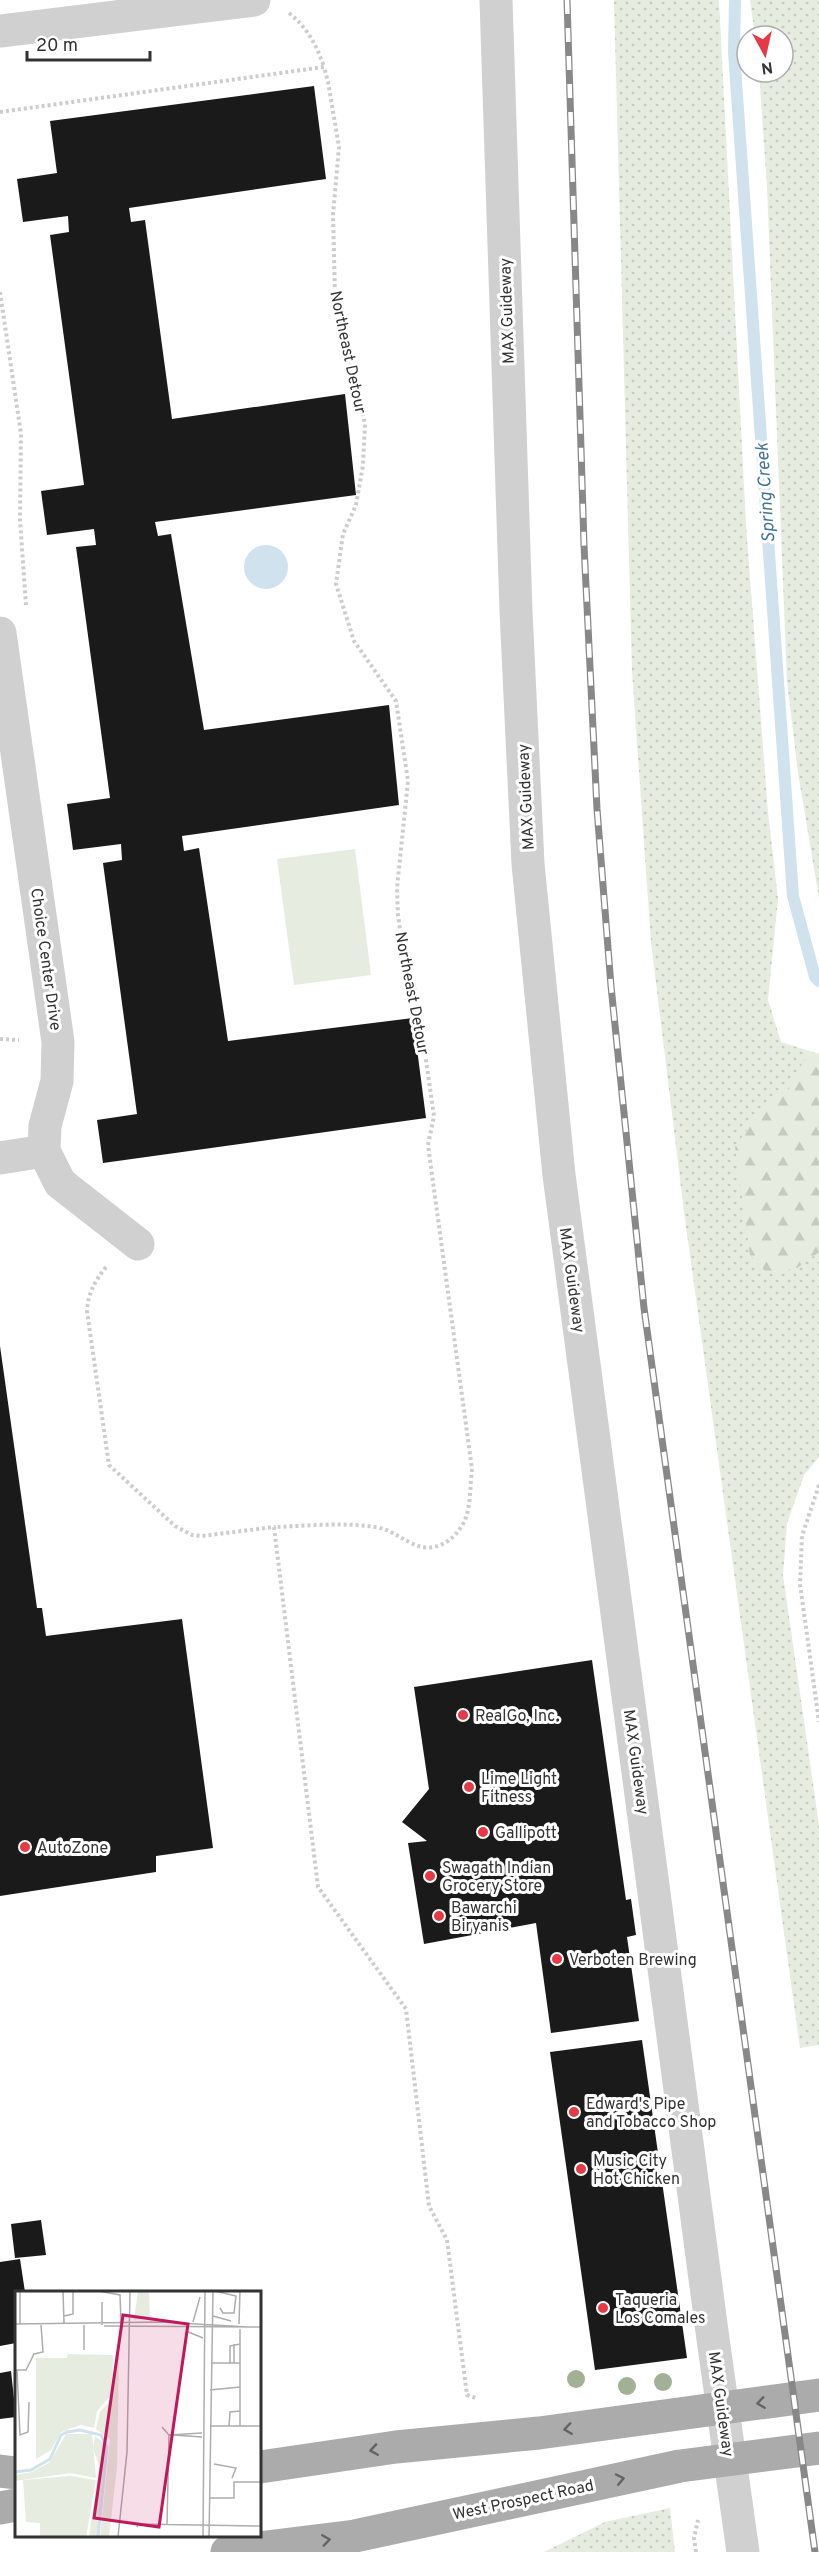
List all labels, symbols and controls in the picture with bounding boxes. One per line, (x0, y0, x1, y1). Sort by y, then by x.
scale bar (27, 24, 150, 62)
north arrow (735, 24, 795, 84)
text: 20 m (36, 35, 78, 58)
text: N (760, 56, 774, 78)
street label: MAX Guideway (496, 257, 520, 364)
street label: Northeast Detour (324, 289, 370, 416)
water label: Spring Creek (751, 441, 781, 544)
street label: MAX Guideway (514, 743, 540, 850)
street label: Choice Center Drive (25, 887, 65, 1032)
street label: Northeast Detour (389, 930, 433, 1057)
street label: MAX Guideway (554, 1226, 588, 1334)
place label: RealGo, Inc. (475, 1707, 559, 1727)
marker: RealGo, Inc. (456, 1708, 470, 1722)
street label: MAX Guideway (618, 1708, 652, 1816)
place label: Lime Light Fitness (481, 1770, 557, 1808)
marker: Lime Light Fitness (462, 1780, 476, 1794)
place label: Gallipott (495, 1824, 557, 1844)
marker: Gallipott (476, 1825, 490, 1839)
place label: AutoZone (37, 1839, 108, 1859)
marker: AutoZone (18, 1840, 32, 1854)
place label: Swagath Indian Grocery Store (442, 1859, 551, 1897)
marker: Swagath Indian Grocery Store (423, 1869, 437, 1883)
place label: Bawarchi Biryanis (451, 1899, 517, 1937)
marker: Bawarchi Biryanis (432, 1909, 446, 1923)
place label: Verboten Brewing (569, 1951, 697, 1971)
marker: Verboten Brewing (550, 1952, 564, 1966)
place label: Edward's Pipe and Tobacco Shop (586, 2095, 716, 2133)
marker: Edward's Pipe and Tobacco Shop (567, 2105, 581, 2119)
place label: Music City Hot Chicken (593, 2152, 680, 2190)
marker: Music City Hot Chicken (574, 2162, 588, 2176)
inset map (15, 2291, 261, 2537)
place label: Taqueria Los Comales (615, 2291, 705, 2329)
marker: Taqueria Los Comales (596, 2301, 610, 2315)
street label: MAX Guideway (703, 2350, 737, 2458)
one-way arrow (756, 2397, 766, 2409)
one-way arrow (563, 2423, 572, 2435)
one-way arrow (369, 2443, 379, 2455)
one-way arrow (615, 2473, 625, 2486)
street label: West Prospect Road (451, 2476, 596, 2526)
one-way arrow (322, 2534, 331, 2547)

